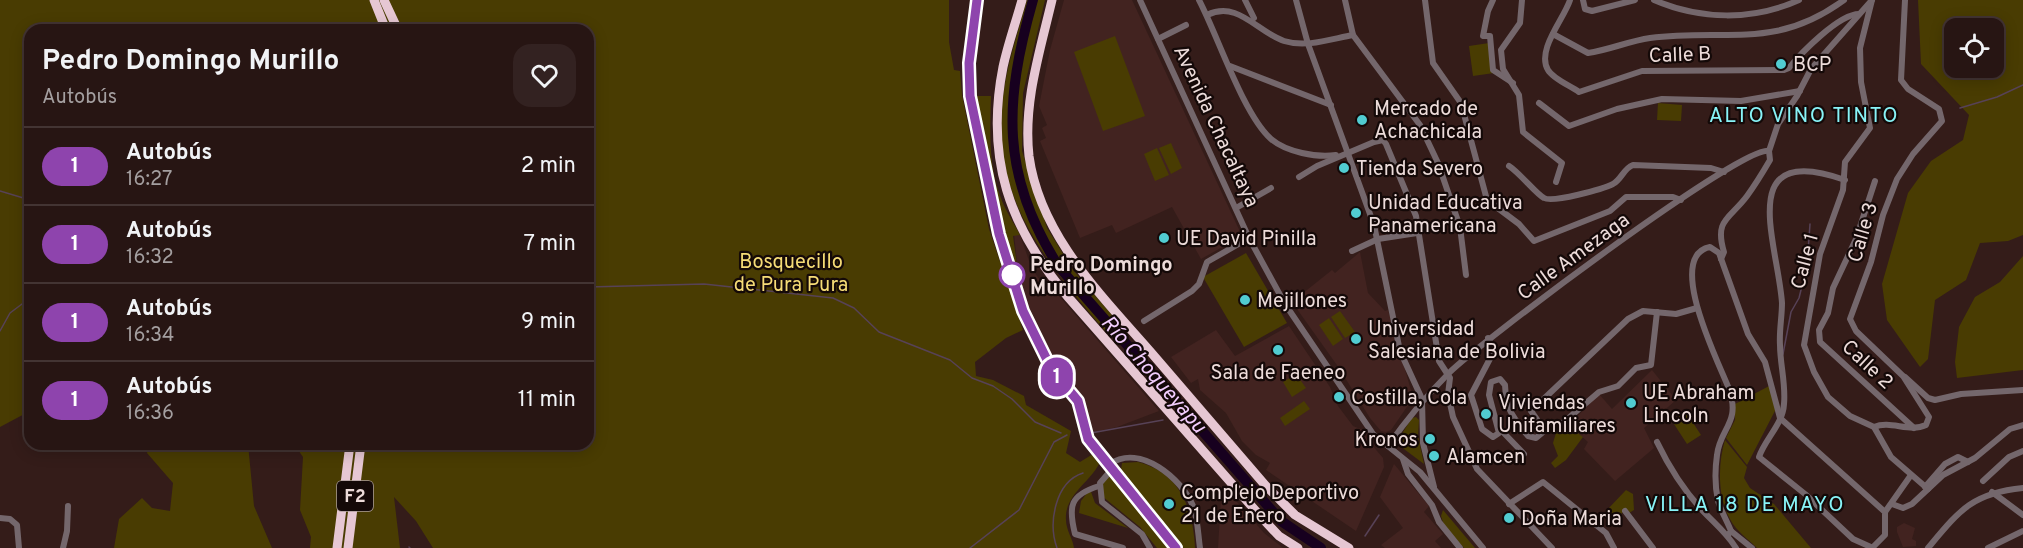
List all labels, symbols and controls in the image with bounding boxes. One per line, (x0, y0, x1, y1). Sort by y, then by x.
map controls (1944, 18, 2004, 78)
button: locate (1944, 18, 2004, 78)
street label: Avenida Chacaltaya (1166, 42, 1264, 212)
street label: Calle B (1648, 42, 1712, 70)
text: Pedro Domingo Murillo (42, 44, 339, 80)
button: heart (513, 44, 576, 107)
place label: BCP (1793, 53, 1831, 79)
marker: BCP (1774, 57, 1788, 71)
text: Autobús (42, 85, 117, 111)
place label: Mercado de Achachicala (1374, 97, 1482, 146)
district label: ALTO VINO TINTO (1709, 103, 1899, 130)
marker: Mercado de Achachicala (1355, 113, 1369, 127)
text: Autobús (126, 140, 212, 167)
text: 1 (71, 153, 79, 180)
text: 2 min (521, 153, 576, 180)
place label: Tienda Severo (1356, 157, 1483, 183)
marker: Tienda Severo (1337, 161, 1351, 175)
text: 16:27 (126, 167, 172, 193)
place label: Unidad Educativa Panamericana (1368, 191, 1522, 240)
street label: Calle 3 (1843, 199, 1885, 266)
marker: Unidad Educativa Panamericana (1349, 206, 1363, 220)
street label: Calle Amezaga (1513, 208, 1636, 307)
text: Autobús (126, 218, 212, 245)
place label: UE David Pinilla (1176, 227, 1317, 253)
text: 1 (71, 231, 79, 258)
text: 7 min (524, 231, 576, 258)
marker: UE David Pinilla (1157, 231, 1171, 245)
street label: Calle 1 (1786, 231, 1826, 292)
text: 16:32 (126, 245, 174, 271)
park label: Bosquecillo de Pura Pura (734, 250, 848, 299)
place label: Pedro Domingo Murillo (1030, 253, 1173, 302)
marker: Pedro Domingo Murillo (999, 262, 1025, 288)
place label: Mejillones (1257, 289, 1347, 315)
marker: Mejillones (1238, 293, 1252, 307)
text: Autobús (126, 296, 212, 323)
text: 1 (71, 309, 79, 336)
text: 9 min (521, 309, 576, 336)
water label: Río Choqueyapu (1094, 310, 1212, 440)
place label: Universidad Salesiana de Bolivia (1368, 317, 1545, 366)
text: 16:34 (126, 323, 174, 349)
marker: Universidad Salesiana de Bolivia (1349, 332, 1363, 346)
street label: Calle 2 (1835, 335, 1898, 396)
marker: Sala de Faeneo (1271, 343, 1285, 357)
line badge: 1 (1038, 358, 1076, 397)
place label: Sala de Faeneo (1211, 361, 1345, 387)
text: 1 (1053, 364, 1061, 391)
text: Autobús (126, 374, 212, 401)
place label: UE Abraham Lincoln (1643, 381, 1754, 430)
place label: Costilla, Cola (1351, 386, 1467, 412)
text: 1 (71, 387, 79, 414)
text: 11 min (518, 387, 576, 414)
marker: Costilla, Cola (1332, 390, 1346, 404)
place label: Viviendas Unifamiliares (1498, 391, 1616, 440)
marker: UE Abraham Lincoln (1624, 396, 1638, 410)
text: 16:36 (126, 401, 174, 427)
marker: Viviendas Unifamiliares (1479, 407, 1493, 421)
place label: Kronos (1355, 428, 1418, 454)
marker: Kronos (1423, 432, 1437, 446)
place label: Alamcen (1446, 445, 1525, 471)
marker: Alamcen (1427, 449, 1441, 463)
road number: F2 (337, 481, 373, 511)
place label: Complejo Deportivo 21 de Enero (1181, 481, 1359, 530)
district label: VILLA 18 DE MAYO (1645, 492, 1845, 519)
marker: Complejo Deportivo 21 de Enero (1162, 497, 1176, 511)
place label: Doña Maria (1521, 507, 1622, 533)
marker: Doña Maria (1502, 511, 1516, 525)

